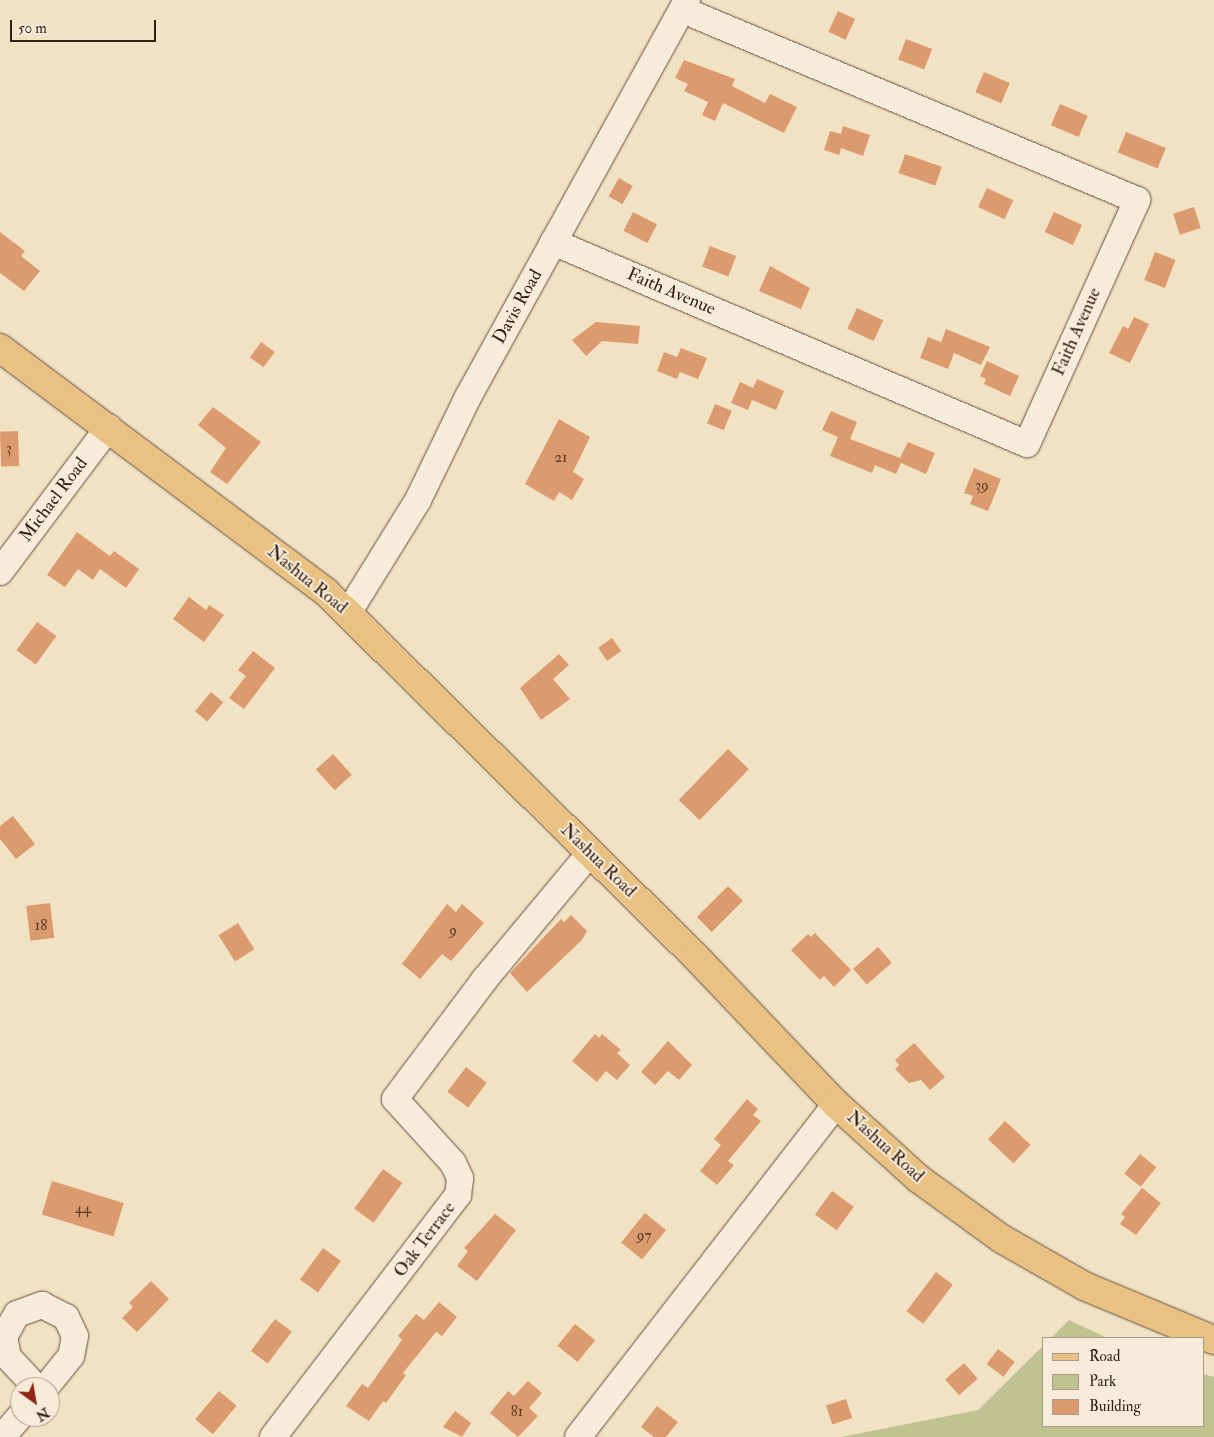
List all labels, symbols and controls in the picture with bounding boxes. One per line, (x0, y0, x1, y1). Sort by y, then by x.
scale bar (12, 10, 159, 42)
text: 50 m (18, 19, 47, 38)
street label: Faith Avenue (623, 264, 719, 320)
street label: Davis Road (489, 266, 547, 348)
street label: Faith Avenue (1048, 285, 1106, 379)
house number: 3 (6, 440, 12, 458)
house number: 21 (555, 449, 567, 467)
street label: Michael Road (15, 454, 93, 546)
house number: 39 (975, 477, 989, 495)
street label: Nashua Road (263, 541, 351, 619)
street label: Nashua Road (556, 820, 640, 902)
house number: 18 (35, 917, 47, 935)
house number: 9 (449, 922, 457, 940)
street label: Nashua Road (842, 1107, 928, 1187)
street label: Oak Terrace (390, 1198, 460, 1282)
house number: 44 (75, 1200, 91, 1218)
house number: 97 (637, 1227, 651, 1245)
legend (1042, 1337, 1204, 1427)
text: Road (1089, 1347, 1120, 1366)
text: Park (1089, 1372, 1116, 1391)
north arrow (10, 1377, 60, 1427)
text: Building (1089, 1397, 1141, 1416)
house number: 81 (511, 1403, 523, 1421)
text: N (33, 1404, 53, 1425)

